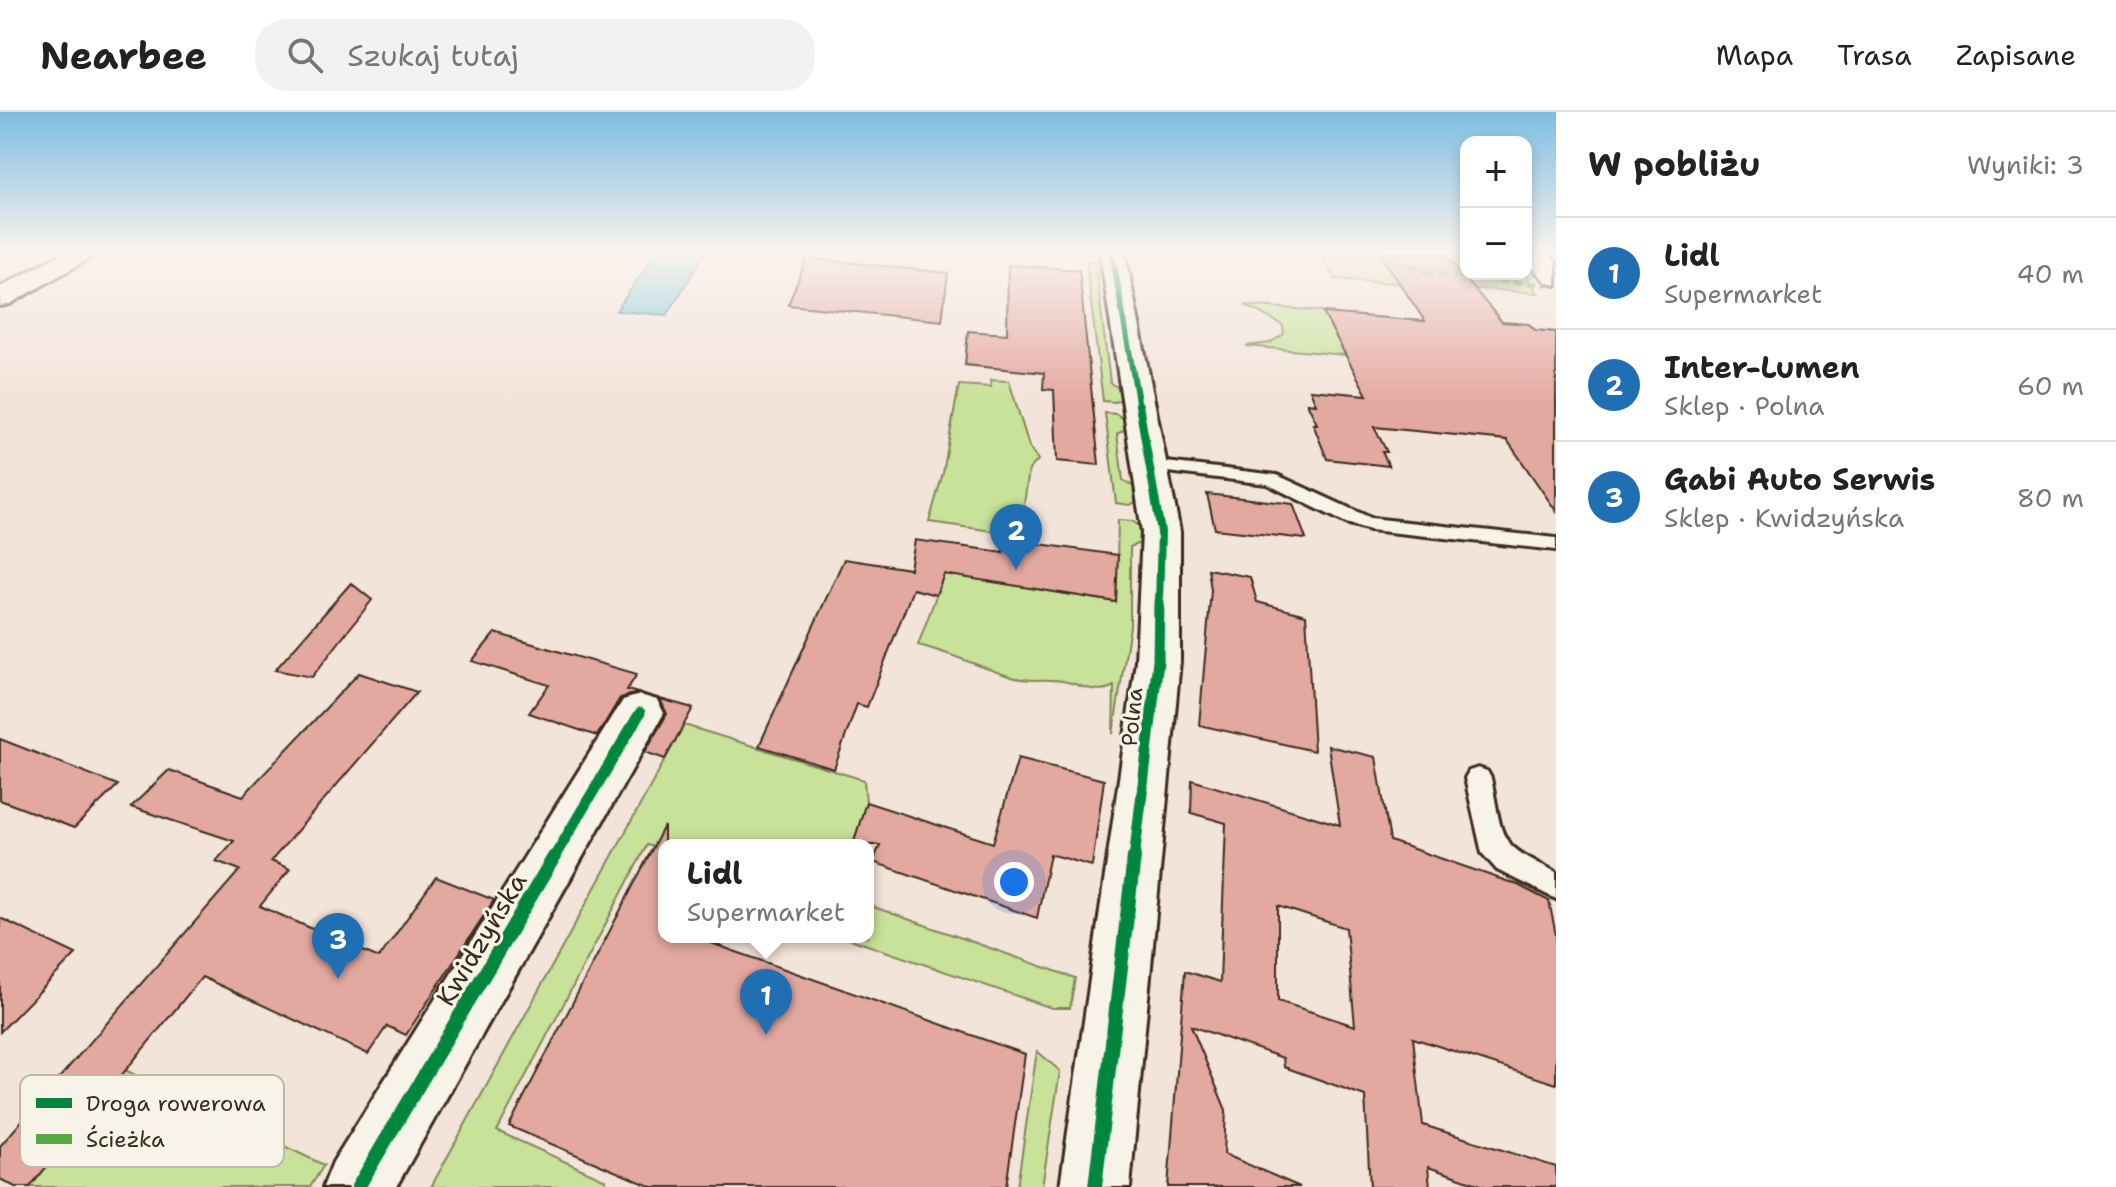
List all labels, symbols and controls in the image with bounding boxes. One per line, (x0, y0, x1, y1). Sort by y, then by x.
search box (255, 19, 815, 91)
text: Nearbee (40, 30, 207, 81)
icon: search (283, 33, 327, 77)
text: Szukaj tutaj (347, 35, 519, 76)
text: Mapa (1716, 36, 1793, 74)
text: Trasa (1837, 36, 1912, 74)
text: Zapisane (1956, 36, 2076, 74)
map controls (1460, 136, 1532, 280)
button: + (1460, 136, 1532, 208)
text: W pobliżu (1588, 141, 1761, 187)
text: Wyniki: 3 (1967, 147, 2084, 182)
button: − (1460, 208, 1532, 280)
text: Lidl (1664, 235, 1720, 276)
text: 1 (1608, 256, 1620, 291)
text: 40 m (2017, 256, 2084, 291)
text: Supermarket (1664, 276, 1822, 311)
text: Inter-Lumen (1664, 347, 1860, 388)
text: 2 (1605, 368, 1623, 403)
text: 60 m (2017, 368, 2084, 403)
text: Sklep · Polna (1664, 388, 1824, 423)
text: Gabi Auto Serwis (1664, 459, 1935, 500)
text: 3 (1605, 480, 1623, 515)
text: 80 m (2017, 480, 2084, 515)
text: Sklep · Kwidzyńska (1664, 500, 1904, 535)
pin: 2 (990, 504, 1042, 570)
street label: Polna (1114, 686, 1150, 748)
popup (658, 839, 874, 943)
text: Lidl (687, 853, 742, 894)
your location (994, 862, 1034, 902)
street label: Kwidzyńska (428, 866, 534, 1012)
text: Supermarket (687, 894, 845, 929)
pin: 3 (312, 913, 364, 979)
pin: 1 (740, 969, 792, 1035)
legend (20, 1075, 284, 1167)
text: Droga rowerowa (86, 1089, 266, 1118)
text: Ścieżka (86, 1125, 165, 1154)

